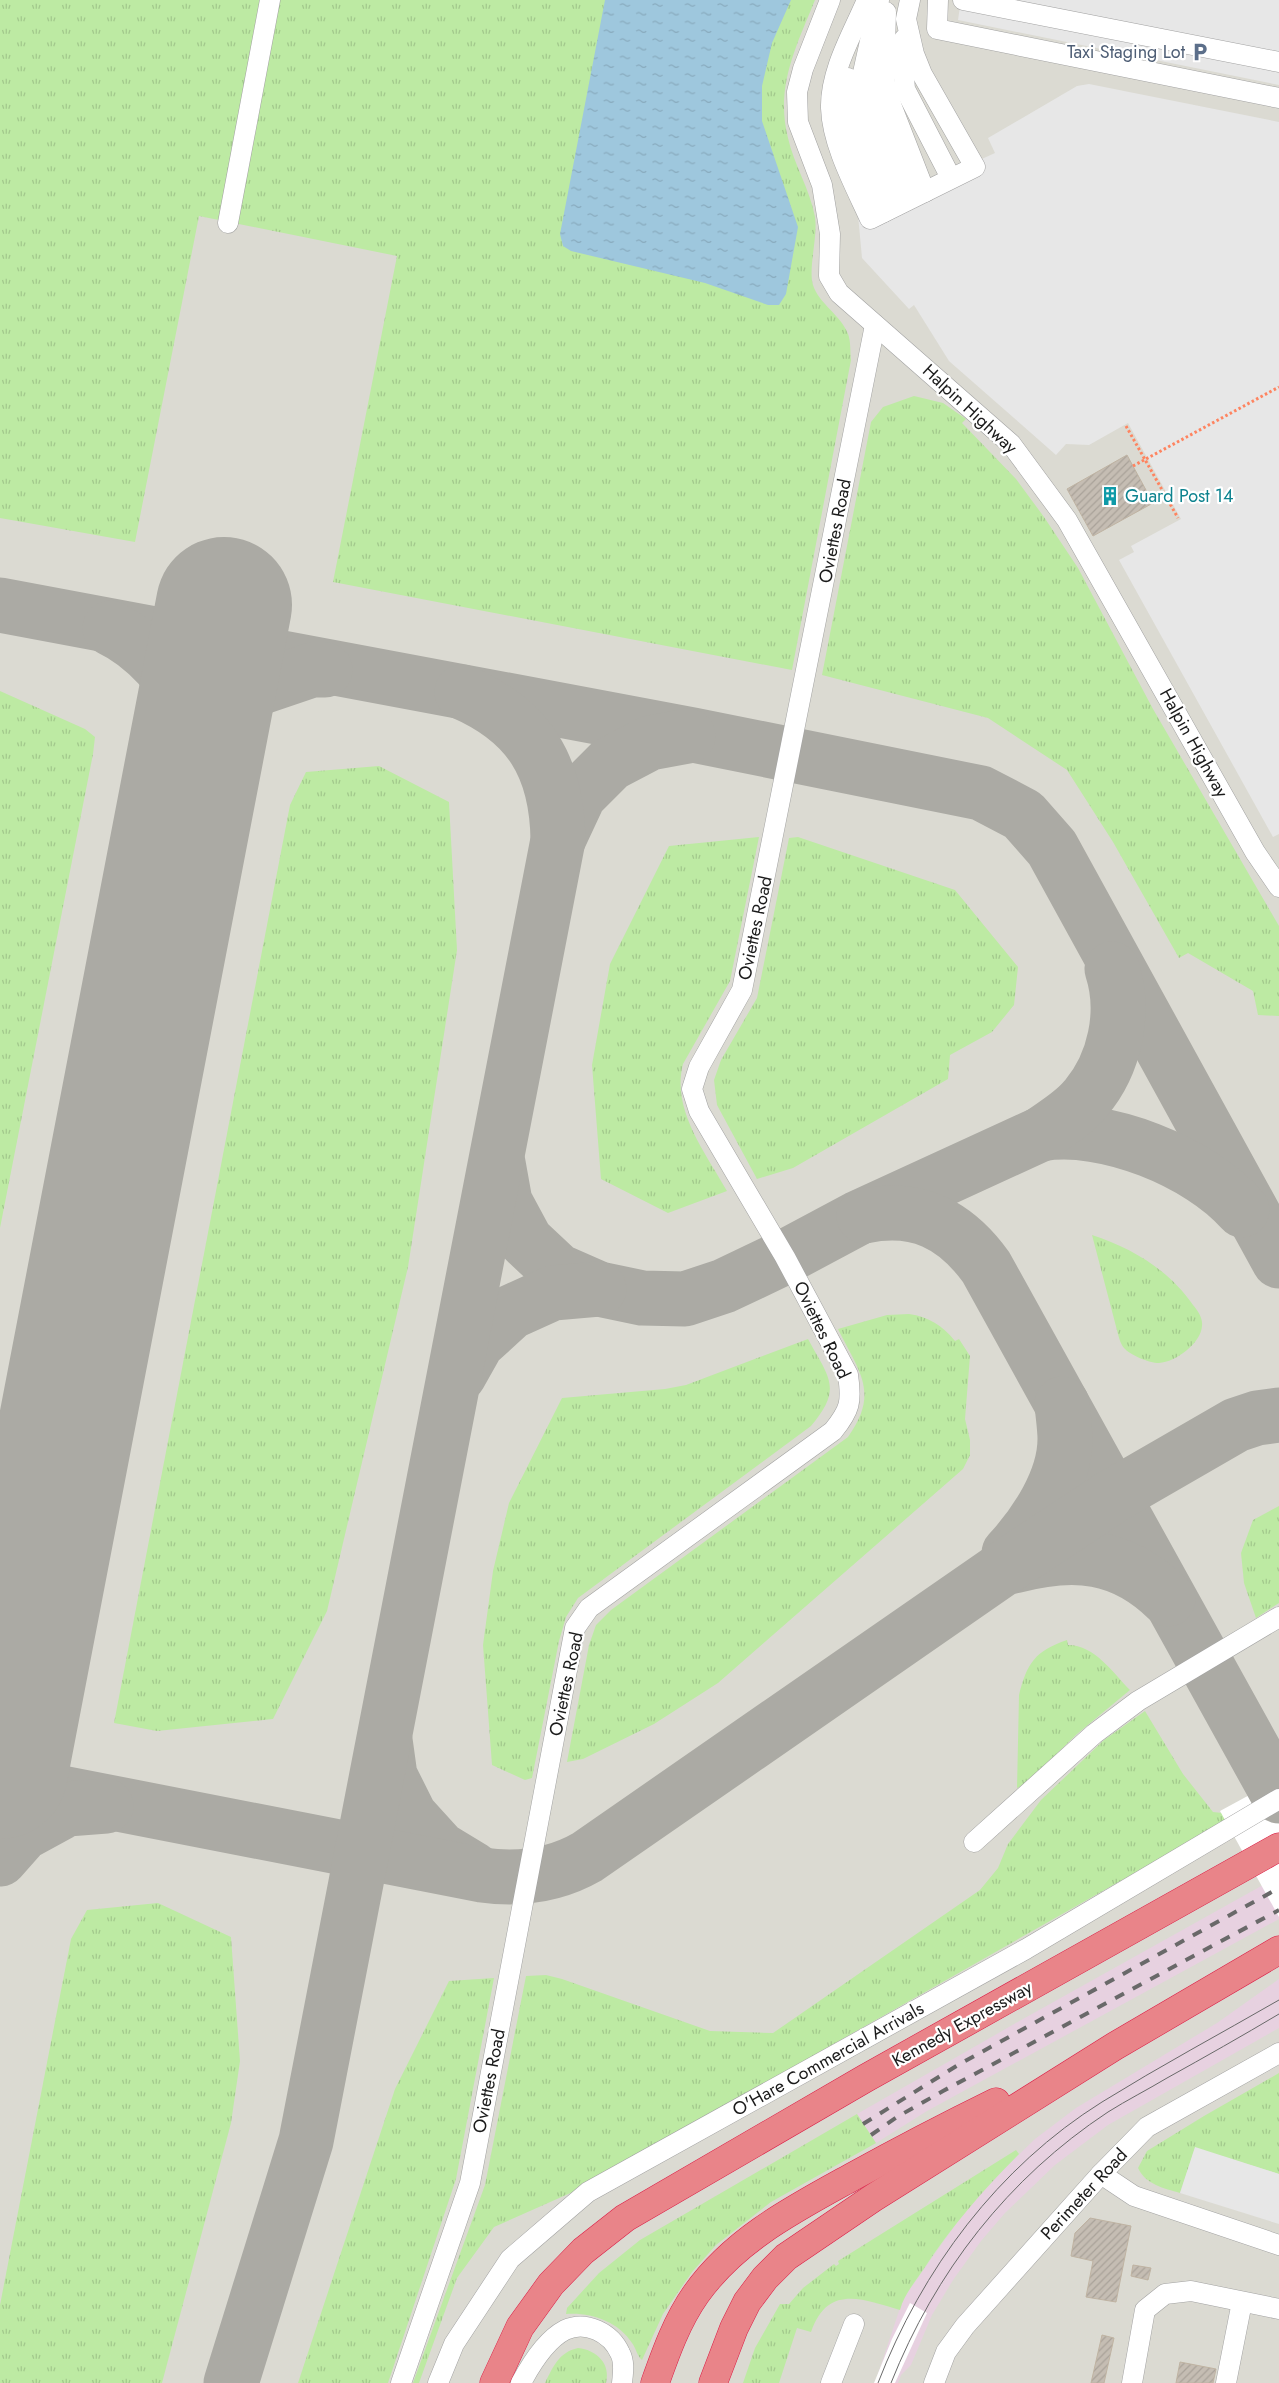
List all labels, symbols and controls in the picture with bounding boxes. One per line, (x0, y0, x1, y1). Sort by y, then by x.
place label: Taxi Staging Lot (1067, 39, 1186, 65)
parking icon: Taxi Staging Lot (1189, 41, 1211, 63)
street label: Halpin Highway (917, 358, 1023, 460)
street label: Oviettes Road (812, 477, 858, 585)
place label: Guard Post 14 (1125, 483, 1234, 509)
building icon: Guard Post 14 (1099, 485, 1121, 507)
street label: Halpin Highway (1153, 684, 1235, 802)
street label: Oviettes Road (731, 874, 779, 982)
street label: Oviettes Road (787, 1277, 857, 1383)
street label: Oviettes Road (542, 1630, 590, 1738)
street label: Kennedy Expressway (887, 1975, 1037, 2073)
street label: O'Hare Commercial Arrivals (728, 1995, 928, 2123)
street label: Oviettes Road (466, 2027, 512, 2135)
street label: Perimeter Road (1035, 2142, 1133, 2246)

